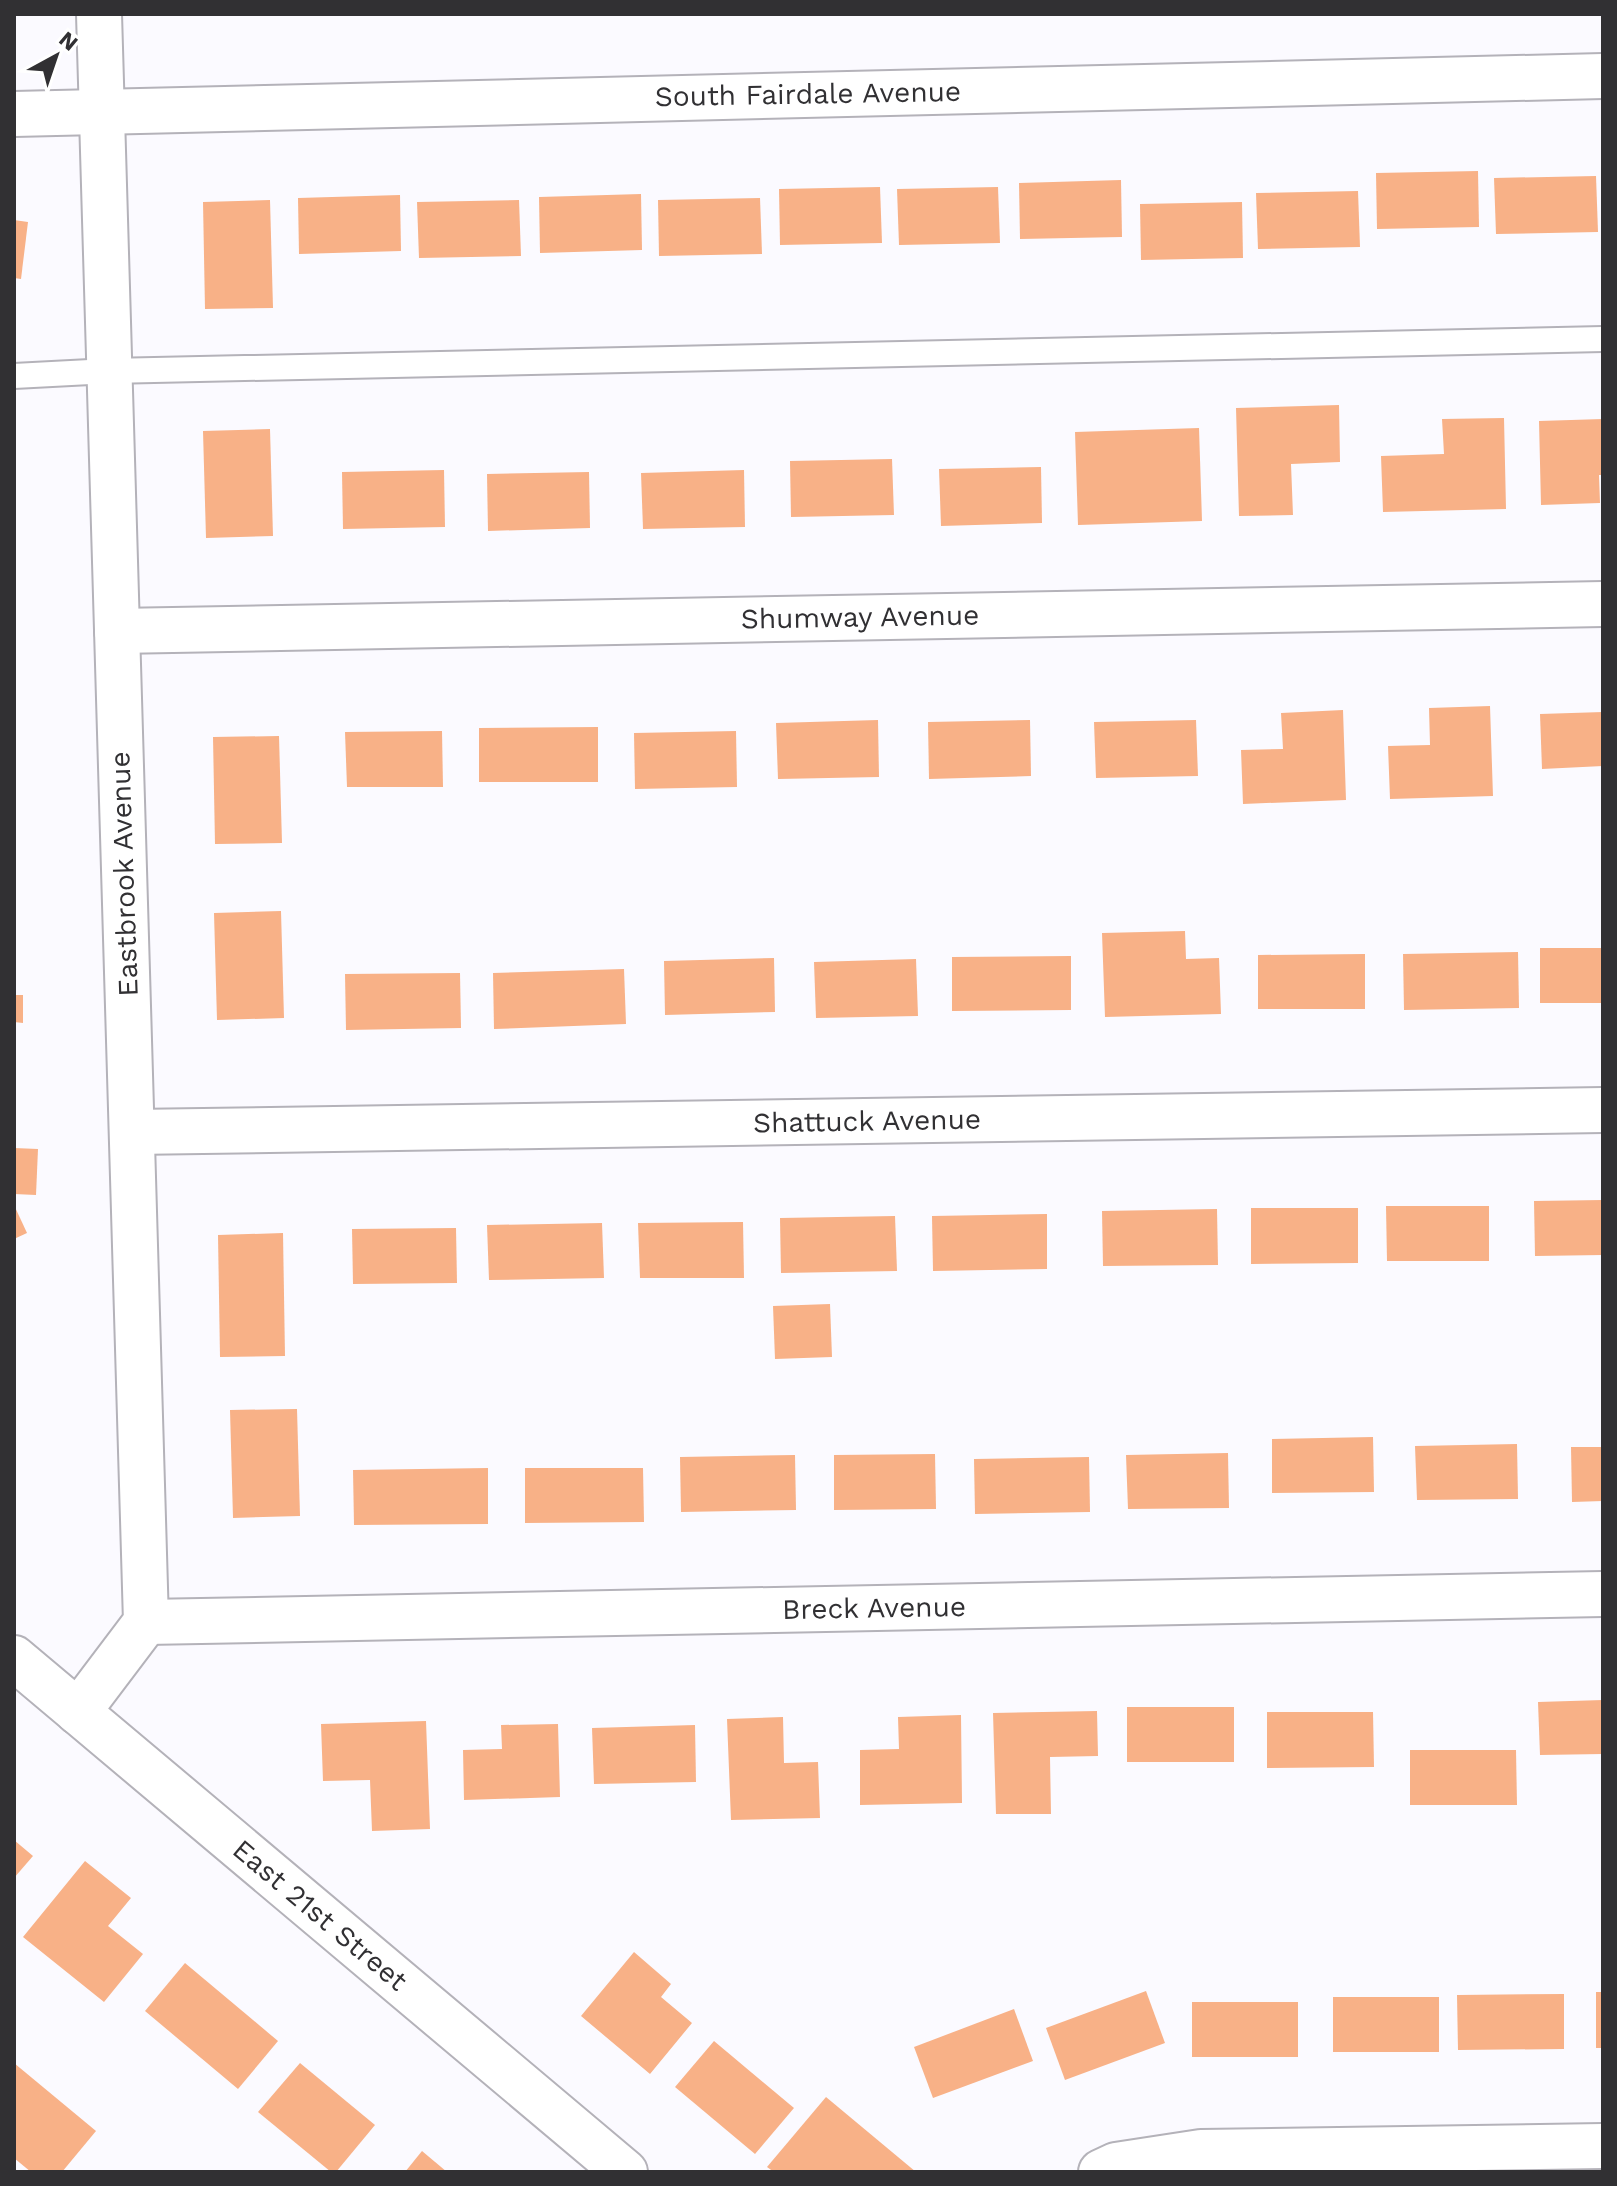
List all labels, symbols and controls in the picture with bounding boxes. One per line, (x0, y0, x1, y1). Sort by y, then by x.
north arrow (16, 16, 96, 96)
text: N (54, 26, 83, 56)
street label: South Fairdale Avenue (655, 75, 961, 113)
street label: Shumway Avenue (741, 598, 979, 636)
street label: Eastbrook Avenue (103, 751, 145, 997)
street label: Shattuck Avenue (753, 1103, 981, 1139)
street label: Breck Avenue (782, 1590, 966, 1626)
street label: East 21st Street (226, 1833, 414, 1998)

